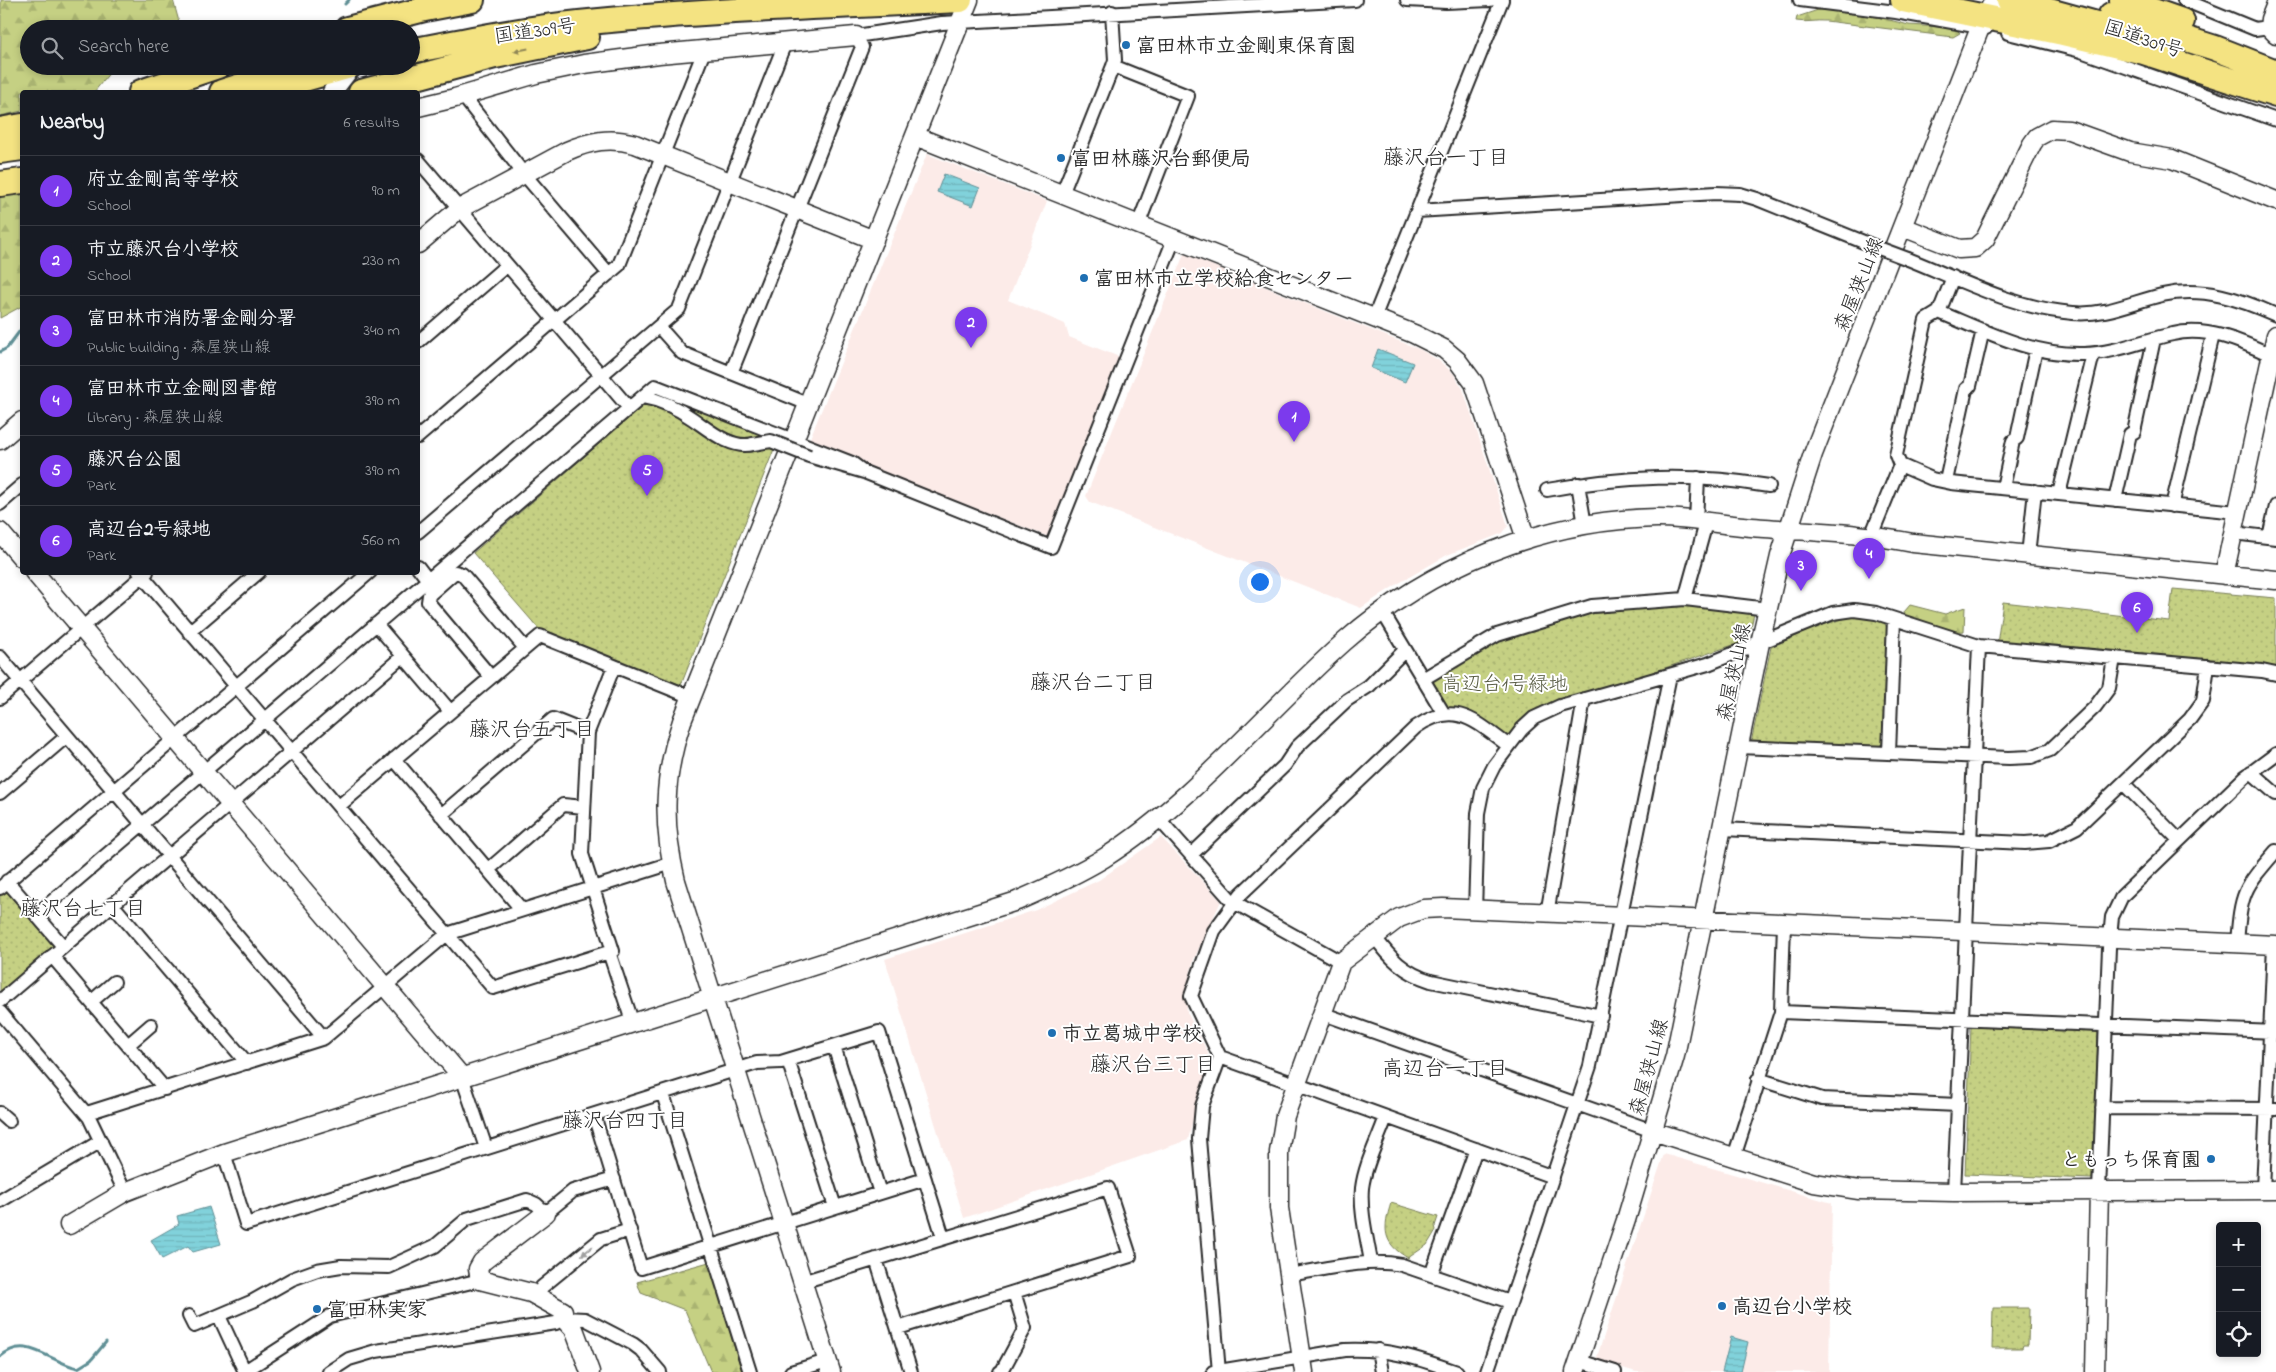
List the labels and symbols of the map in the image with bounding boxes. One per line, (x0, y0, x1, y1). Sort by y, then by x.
street label: 国道309号 (492, 12, 578, 53)
street label: 国道309号 (2099, 14, 2187, 67)
place label: 富田林市立金剛東保育園 (1136, 33, 1356, 62)
marker: 富田林市立金剛東保育園 (1120, 39, 1132, 51)
one-way arrow (514, 46, 529, 54)
district label: 藤沢台一丁目 (1383, 144, 1509, 174)
place label: 富田林藤沢台郵便局 (1071, 146, 1251, 175)
marker: 富田林藤沢台郵便局 (1055, 152, 1067, 164)
street label: 森屋狭山線 (1828, 233, 1892, 337)
place label: 富田林市立学校給食センター (1094, 266, 1354, 295)
marker: 富田林市立学校給食センター (1078, 272, 1090, 284)
pin: 2 (955, 307, 987, 348)
pin: 1 (1278, 401, 1310, 442)
pin: 5 (631, 455, 663, 496)
pin: 4 (1853, 538, 1885, 579)
pin: 3 (1785, 550, 1817, 591)
your location (1247, 569, 1273, 595)
pin: 6 (2121, 592, 2153, 633)
street label: 森屋狭山線 (1711, 621, 1760, 724)
district label: 藤沢台二丁目 (1030, 669, 1156, 699)
park label: 高辺台1号緑地 (1442, 671, 1568, 700)
district label: 藤沢台五丁目 (469, 716, 595, 746)
district label: 藤沢台七丁目 (20, 895, 146, 925)
street label: 森屋狭山線 (1623, 1016, 1677, 1120)
place label: 市立葛城中学校 (1062, 1021, 1202, 1050)
marker: 市立葛城中学校 (1046, 1027, 1058, 1039)
district label: 藤沢台三丁目 (1090, 1051, 1216, 1081)
district label: 高辺台一丁目 (1382, 1055, 1508, 1085)
district label: 藤沢台四丁目 (562, 1107, 688, 1137)
place label: ともっち保育園 (2061, 1147, 2201, 1176)
marker: ともっち保育園 (2205, 1153, 2217, 1165)
one-way arrow (580, 1246, 593, 1257)
place label: 高辺台小学校 (1732, 1294, 1852, 1323)
place label: 富田林実家 (327, 1297, 427, 1326)
marker: 高辺台小学校 (1716, 1300, 1728, 1312)
marker: 富田林実家 (311, 1303, 323, 1315)

